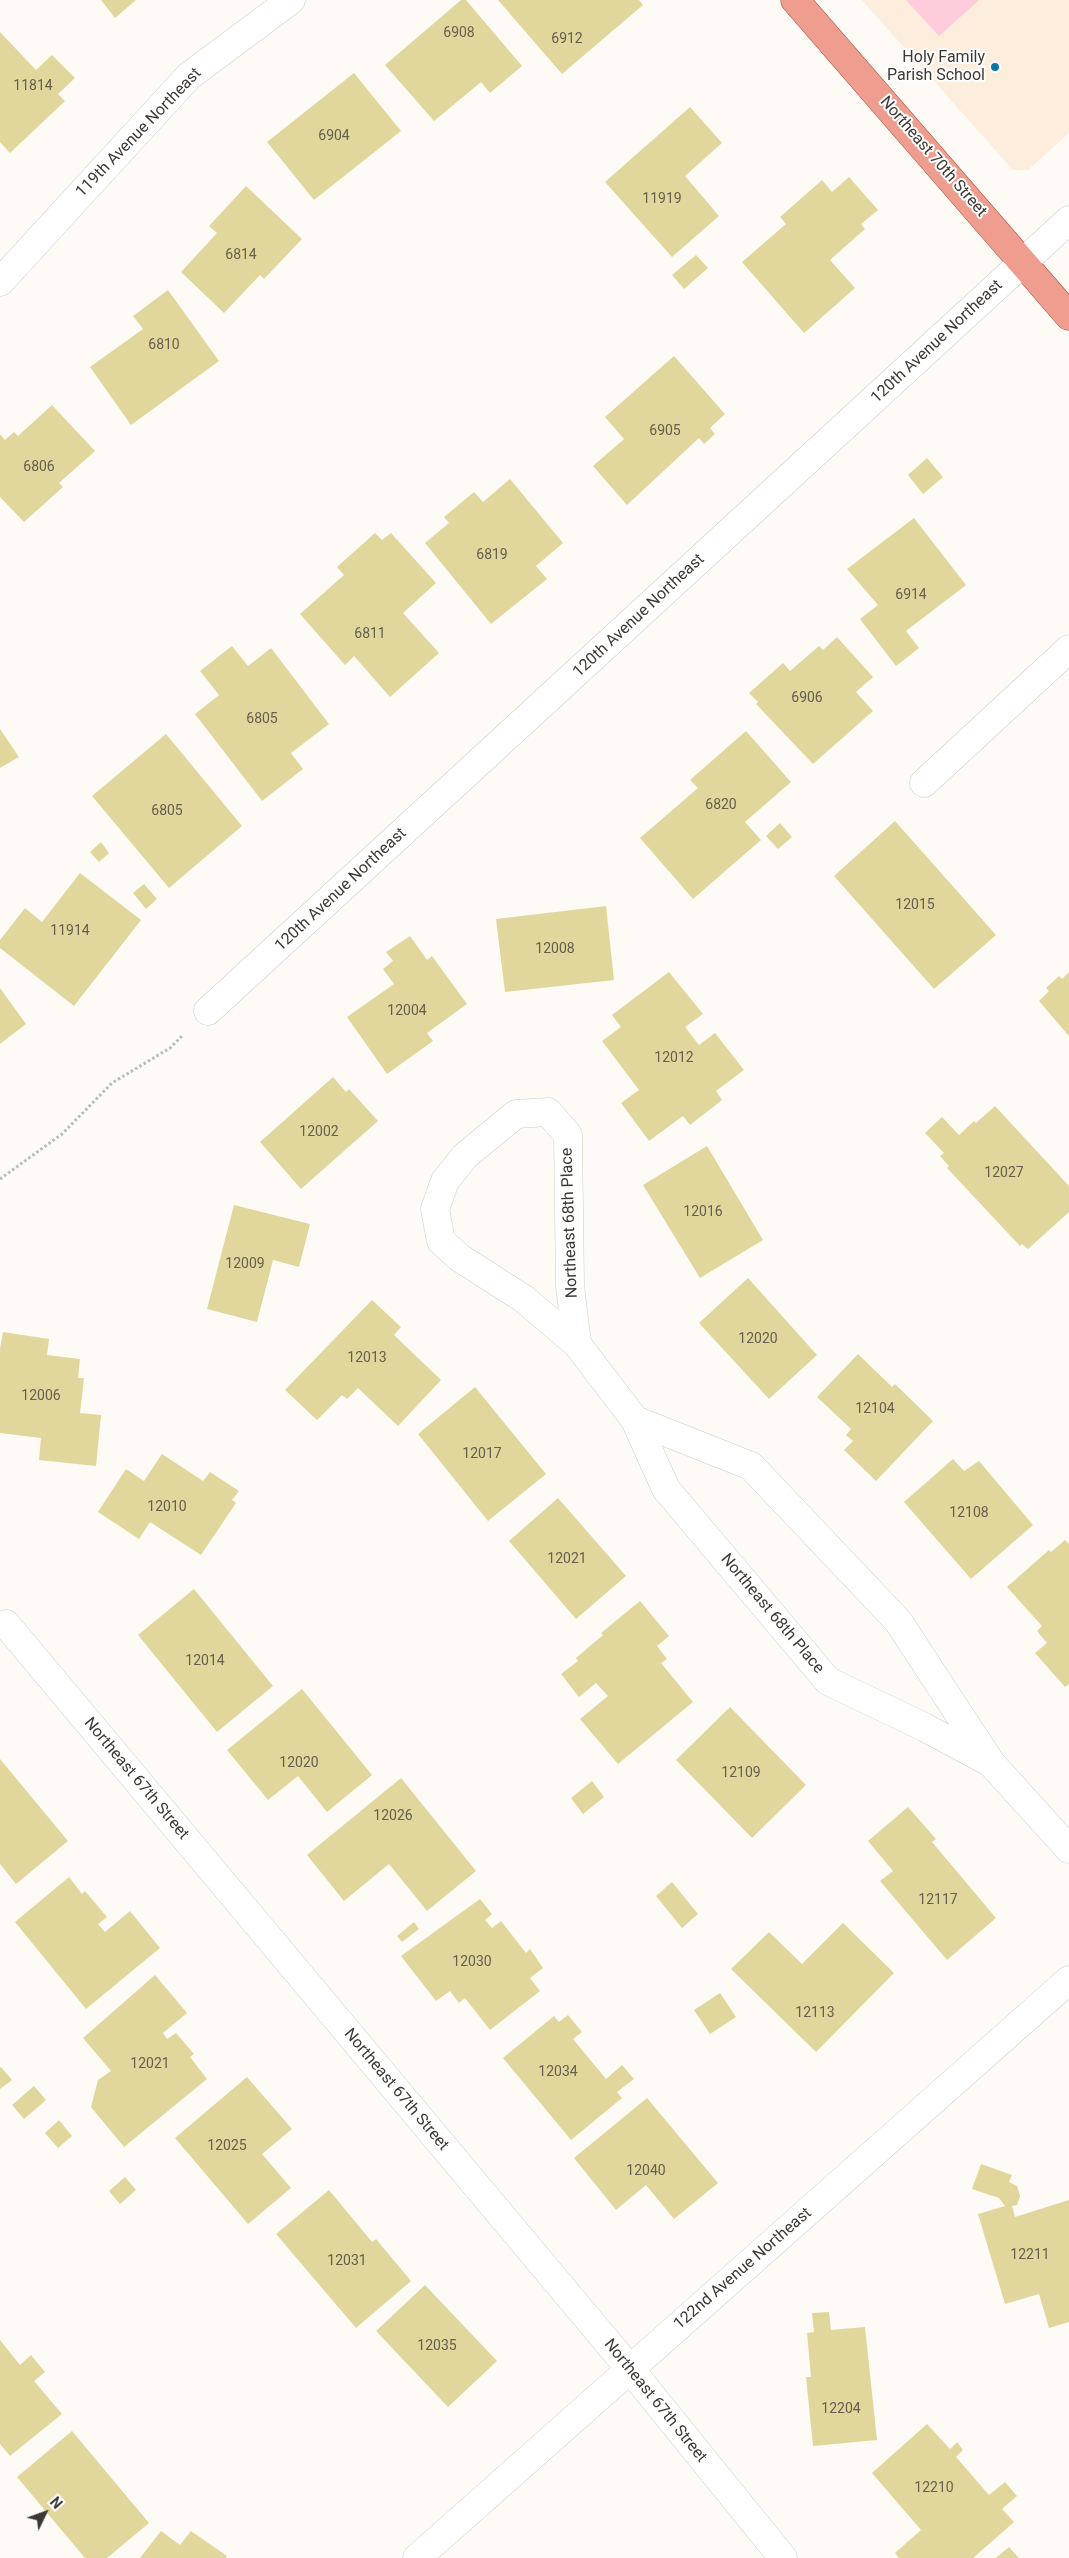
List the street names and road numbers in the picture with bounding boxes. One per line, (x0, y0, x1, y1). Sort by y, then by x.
street label: 119th Avenue Northeast (72, 64, 206, 202)
street label: Northeast 70th Street (875, 93, 991, 221)
street label: 120th Avenue Northeast (867, 276, 1007, 408)
street label: 120th Avenue Northeast (569, 550, 709, 682)
street label: 120th Avenue Northeast (271, 824, 411, 956)
street label: Northeast 68th Place (558, 1147, 582, 1299)
street label: Northeast 68th Place (716, 1550, 828, 1678)
street label: Northeast 67th Street (79, 1714, 193, 1844)
street label: Northeast 67th Street (339, 2025, 453, 2155)
street label: 122nd Avenue Northeast (670, 2204, 816, 2334)
street label: Northeast 67th Street (599, 2335, 711, 2467)

